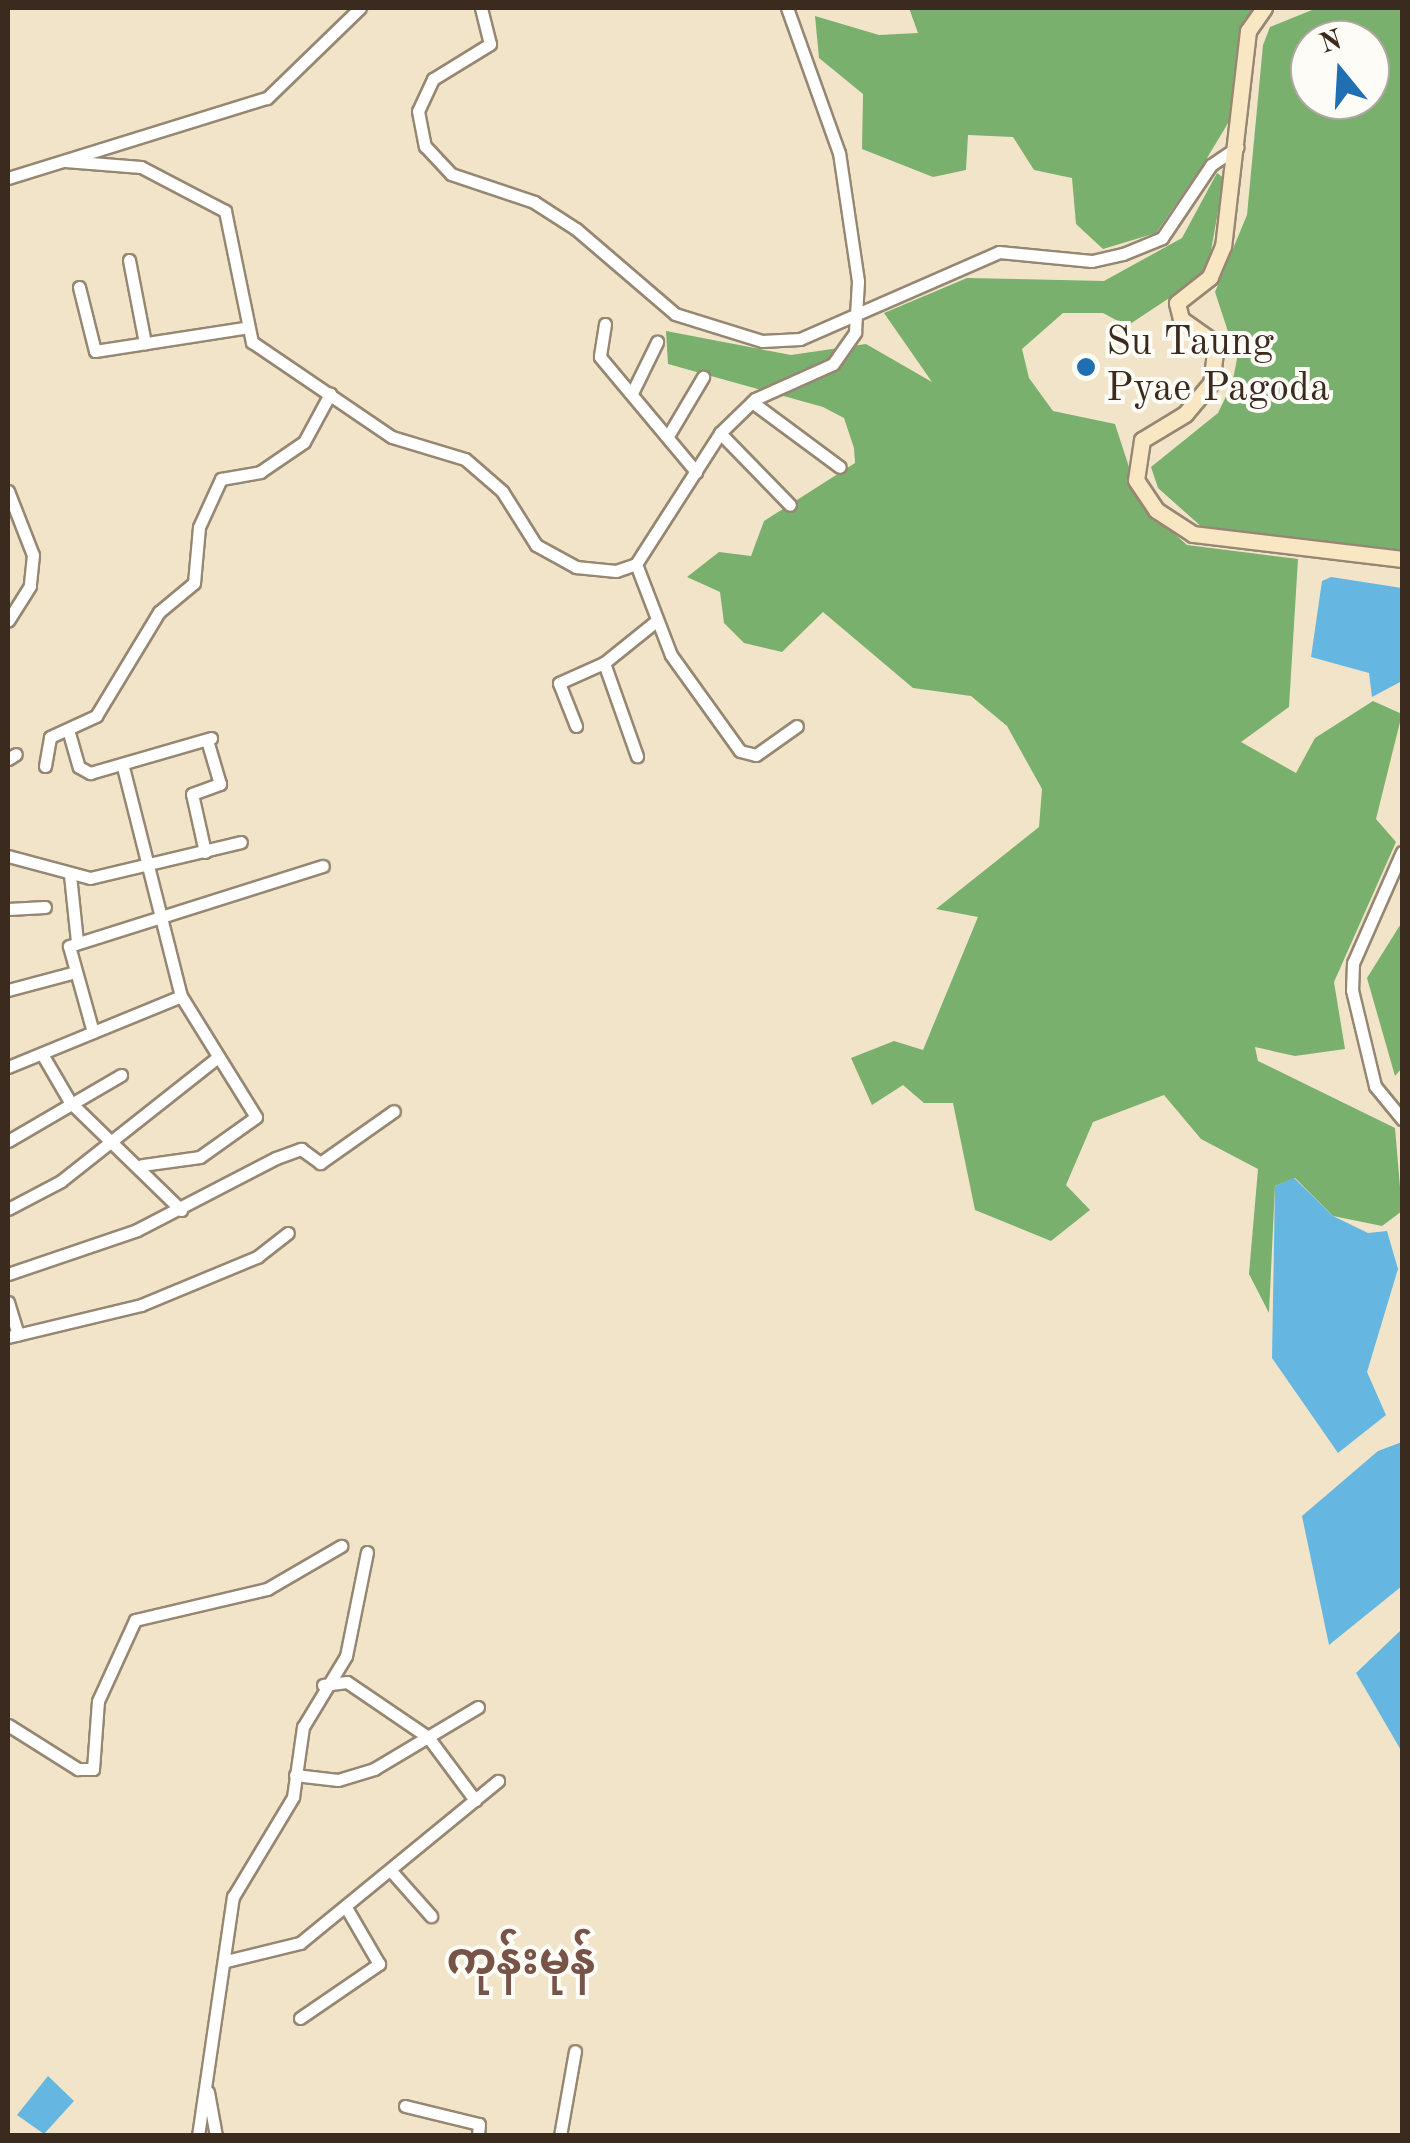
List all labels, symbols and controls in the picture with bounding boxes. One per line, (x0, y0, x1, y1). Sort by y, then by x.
north arrow (1290, 20, 1390, 120)
text: N (1317, 27, 1346, 60)
place label: Su Taung Pyae Pagoda (1106, 320, 1330, 414)
marker: Su Taung Pyae Pagoda (1075, 356, 1097, 378)
district label: ကုန်းမုန် (446, 1936, 596, 1990)

